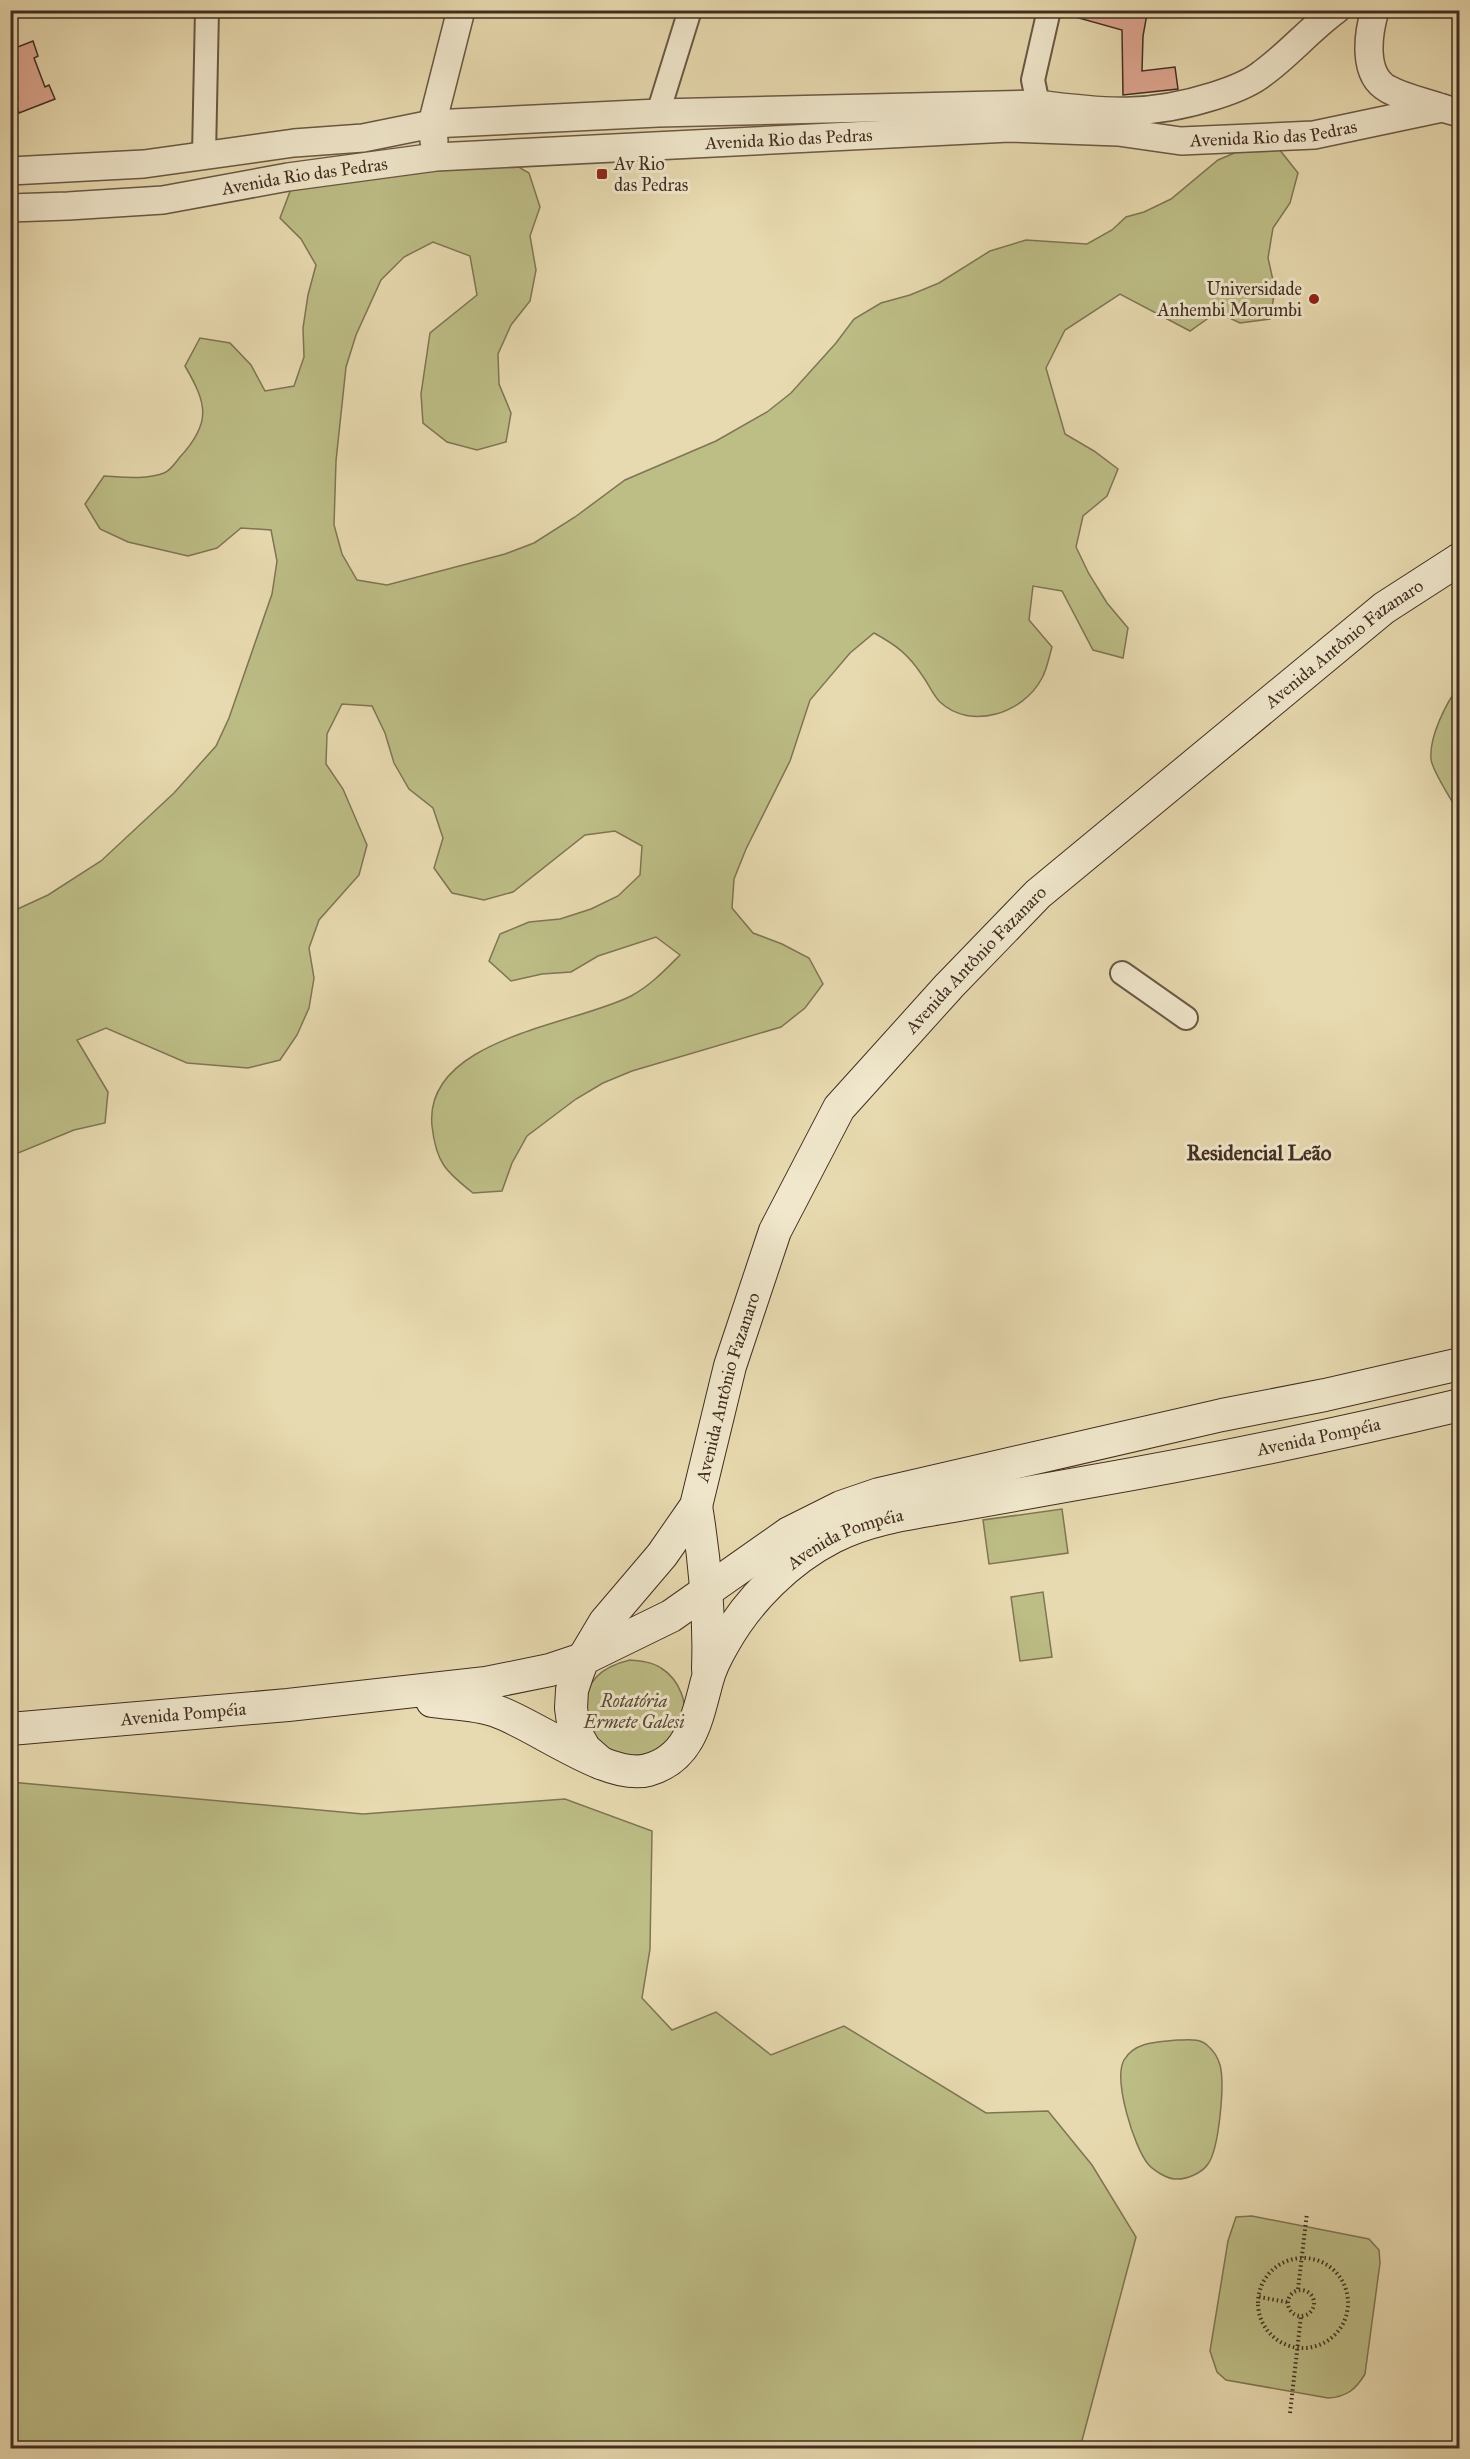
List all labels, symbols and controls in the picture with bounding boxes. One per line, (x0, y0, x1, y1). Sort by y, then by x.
street label: Avenida Rio das Pedras (1189, 115, 1359, 152)
street label: Avenida Rio das Pedras (704, 124, 873, 154)
street label: Avenida Rio das Pedras (219, 153, 389, 200)
place label: Av Rio das Pedras (613, 153, 688, 196)
marker: Av Rio das Pedras (595, 167, 609, 181)
place label: Universidade Anhembi Morumbi (1157, 278, 1302, 321)
marker: Universidade Anhembi Morumbi (1307, 292, 1321, 306)
street label: Avenida Antônio Fazanaro (1260, 575, 1428, 713)
street label: Avenida Antônio Fazanaro (900, 881, 1051, 1039)
district label: Residencial Leão (1187, 1140, 1332, 1166)
street label: Avenida Antônio Fazanaro (691, 1290, 765, 1485)
street label: Avenida Pompéia (1254, 1413, 1383, 1461)
street label: Avenida Pompéia (782, 1504, 905, 1575)
park label: Rotatória Ermete Galesi (583, 1690, 684, 1733)
street label: Avenida Pompéia (119, 1698, 247, 1730)

